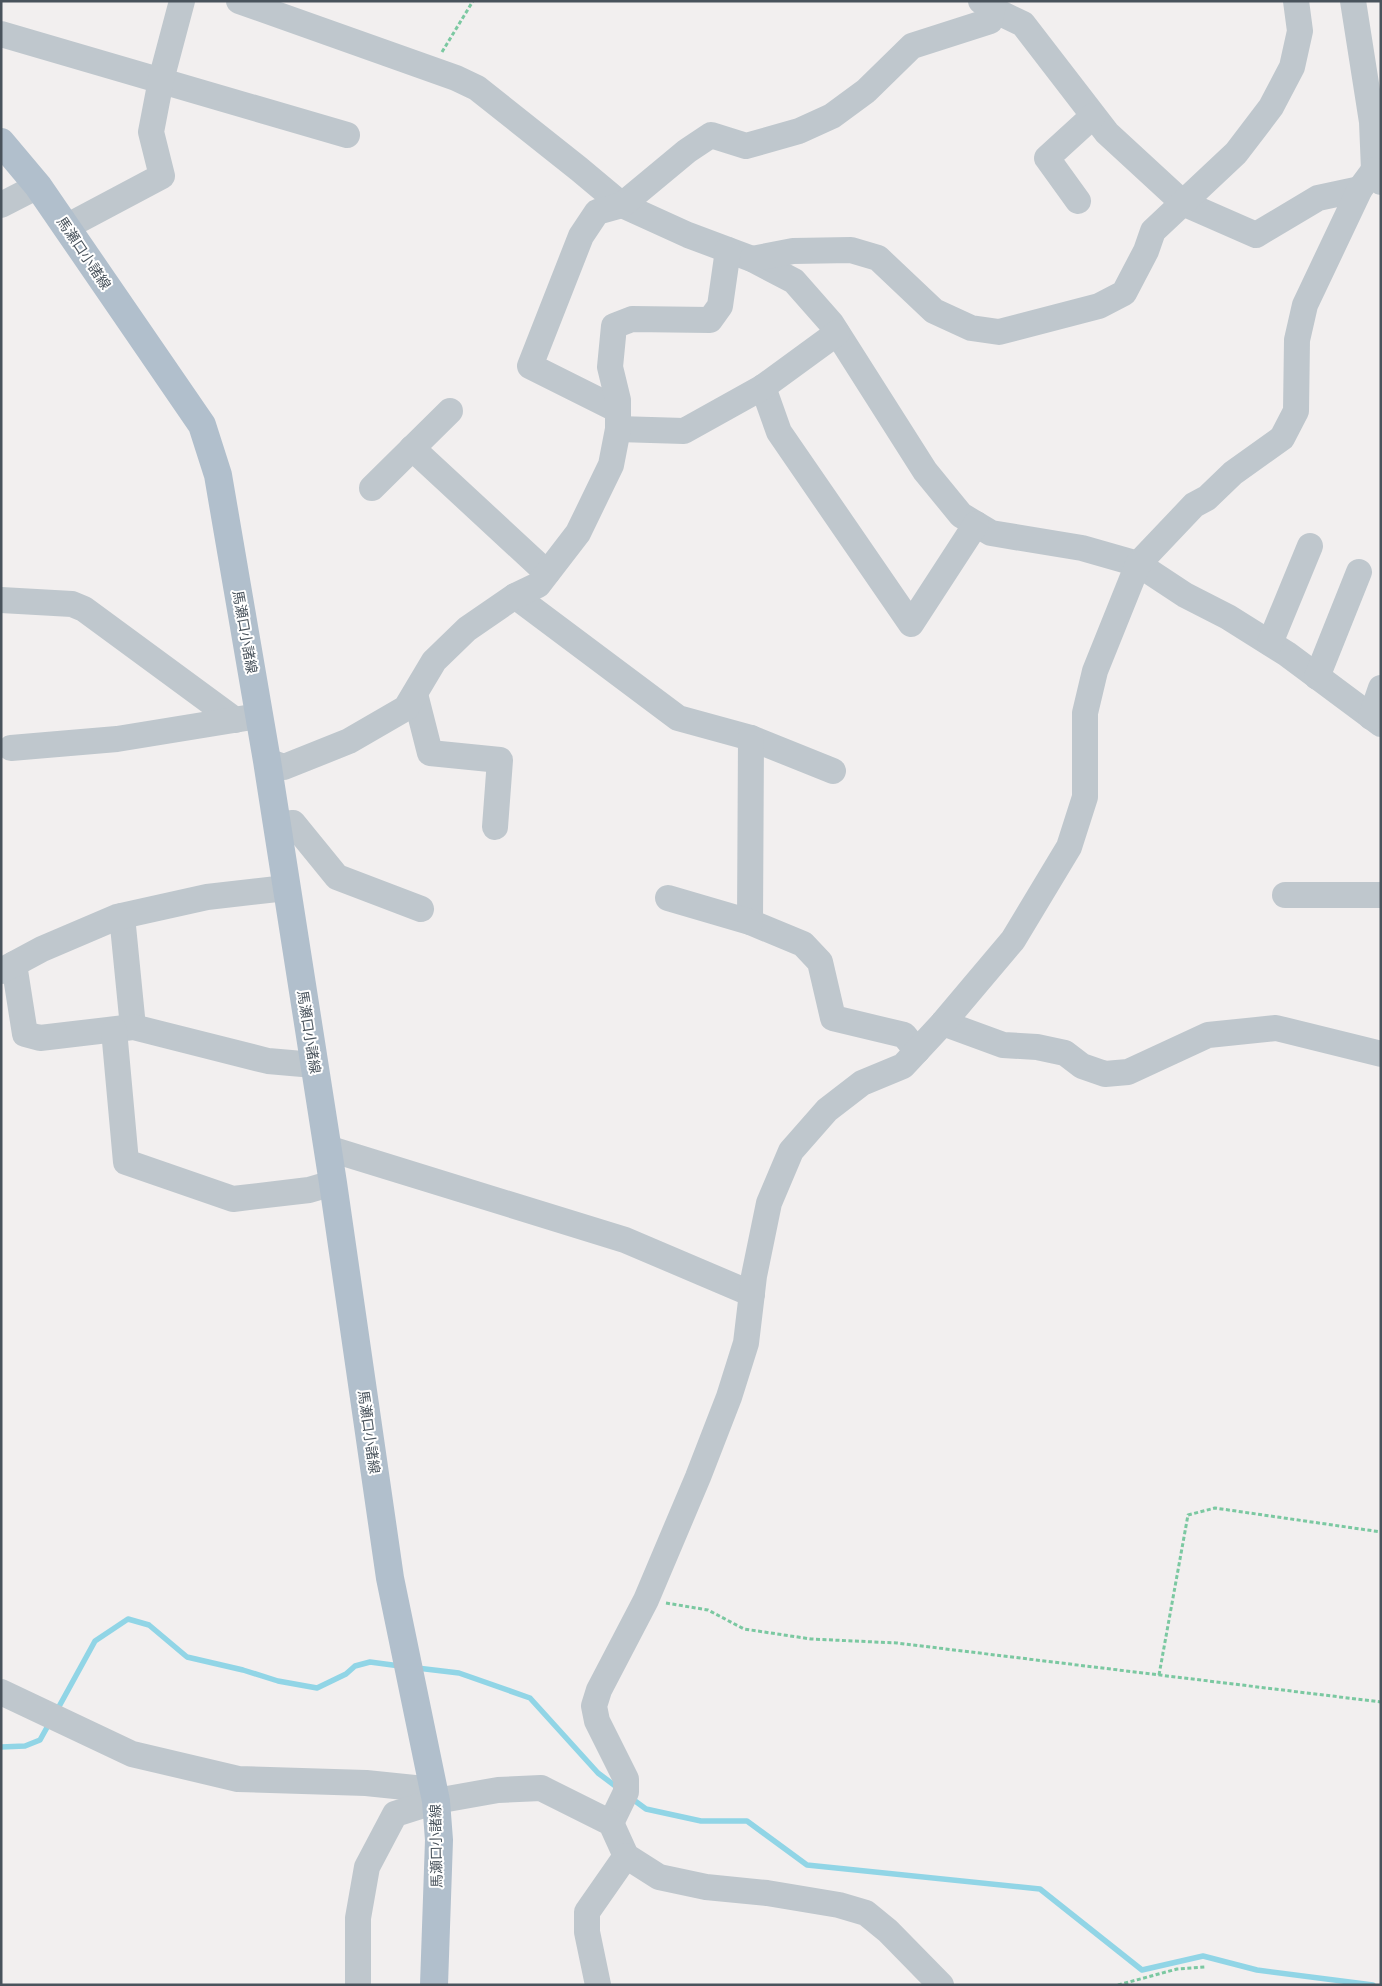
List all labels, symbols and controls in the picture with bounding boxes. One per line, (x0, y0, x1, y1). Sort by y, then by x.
street label: 馬瀬口小諸線 (54, 214, 114, 292)
street label: 馬瀬口小諸線 (230, 589, 260, 675)
street label: 馬瀬口小諸線 (295, 989, 323, 1075)
street label: 馬瀬口小諸線 (355, 1389, 383, 1475)
street label: 馬瀬口小諸線 (427, 1804, 445, 1888)

